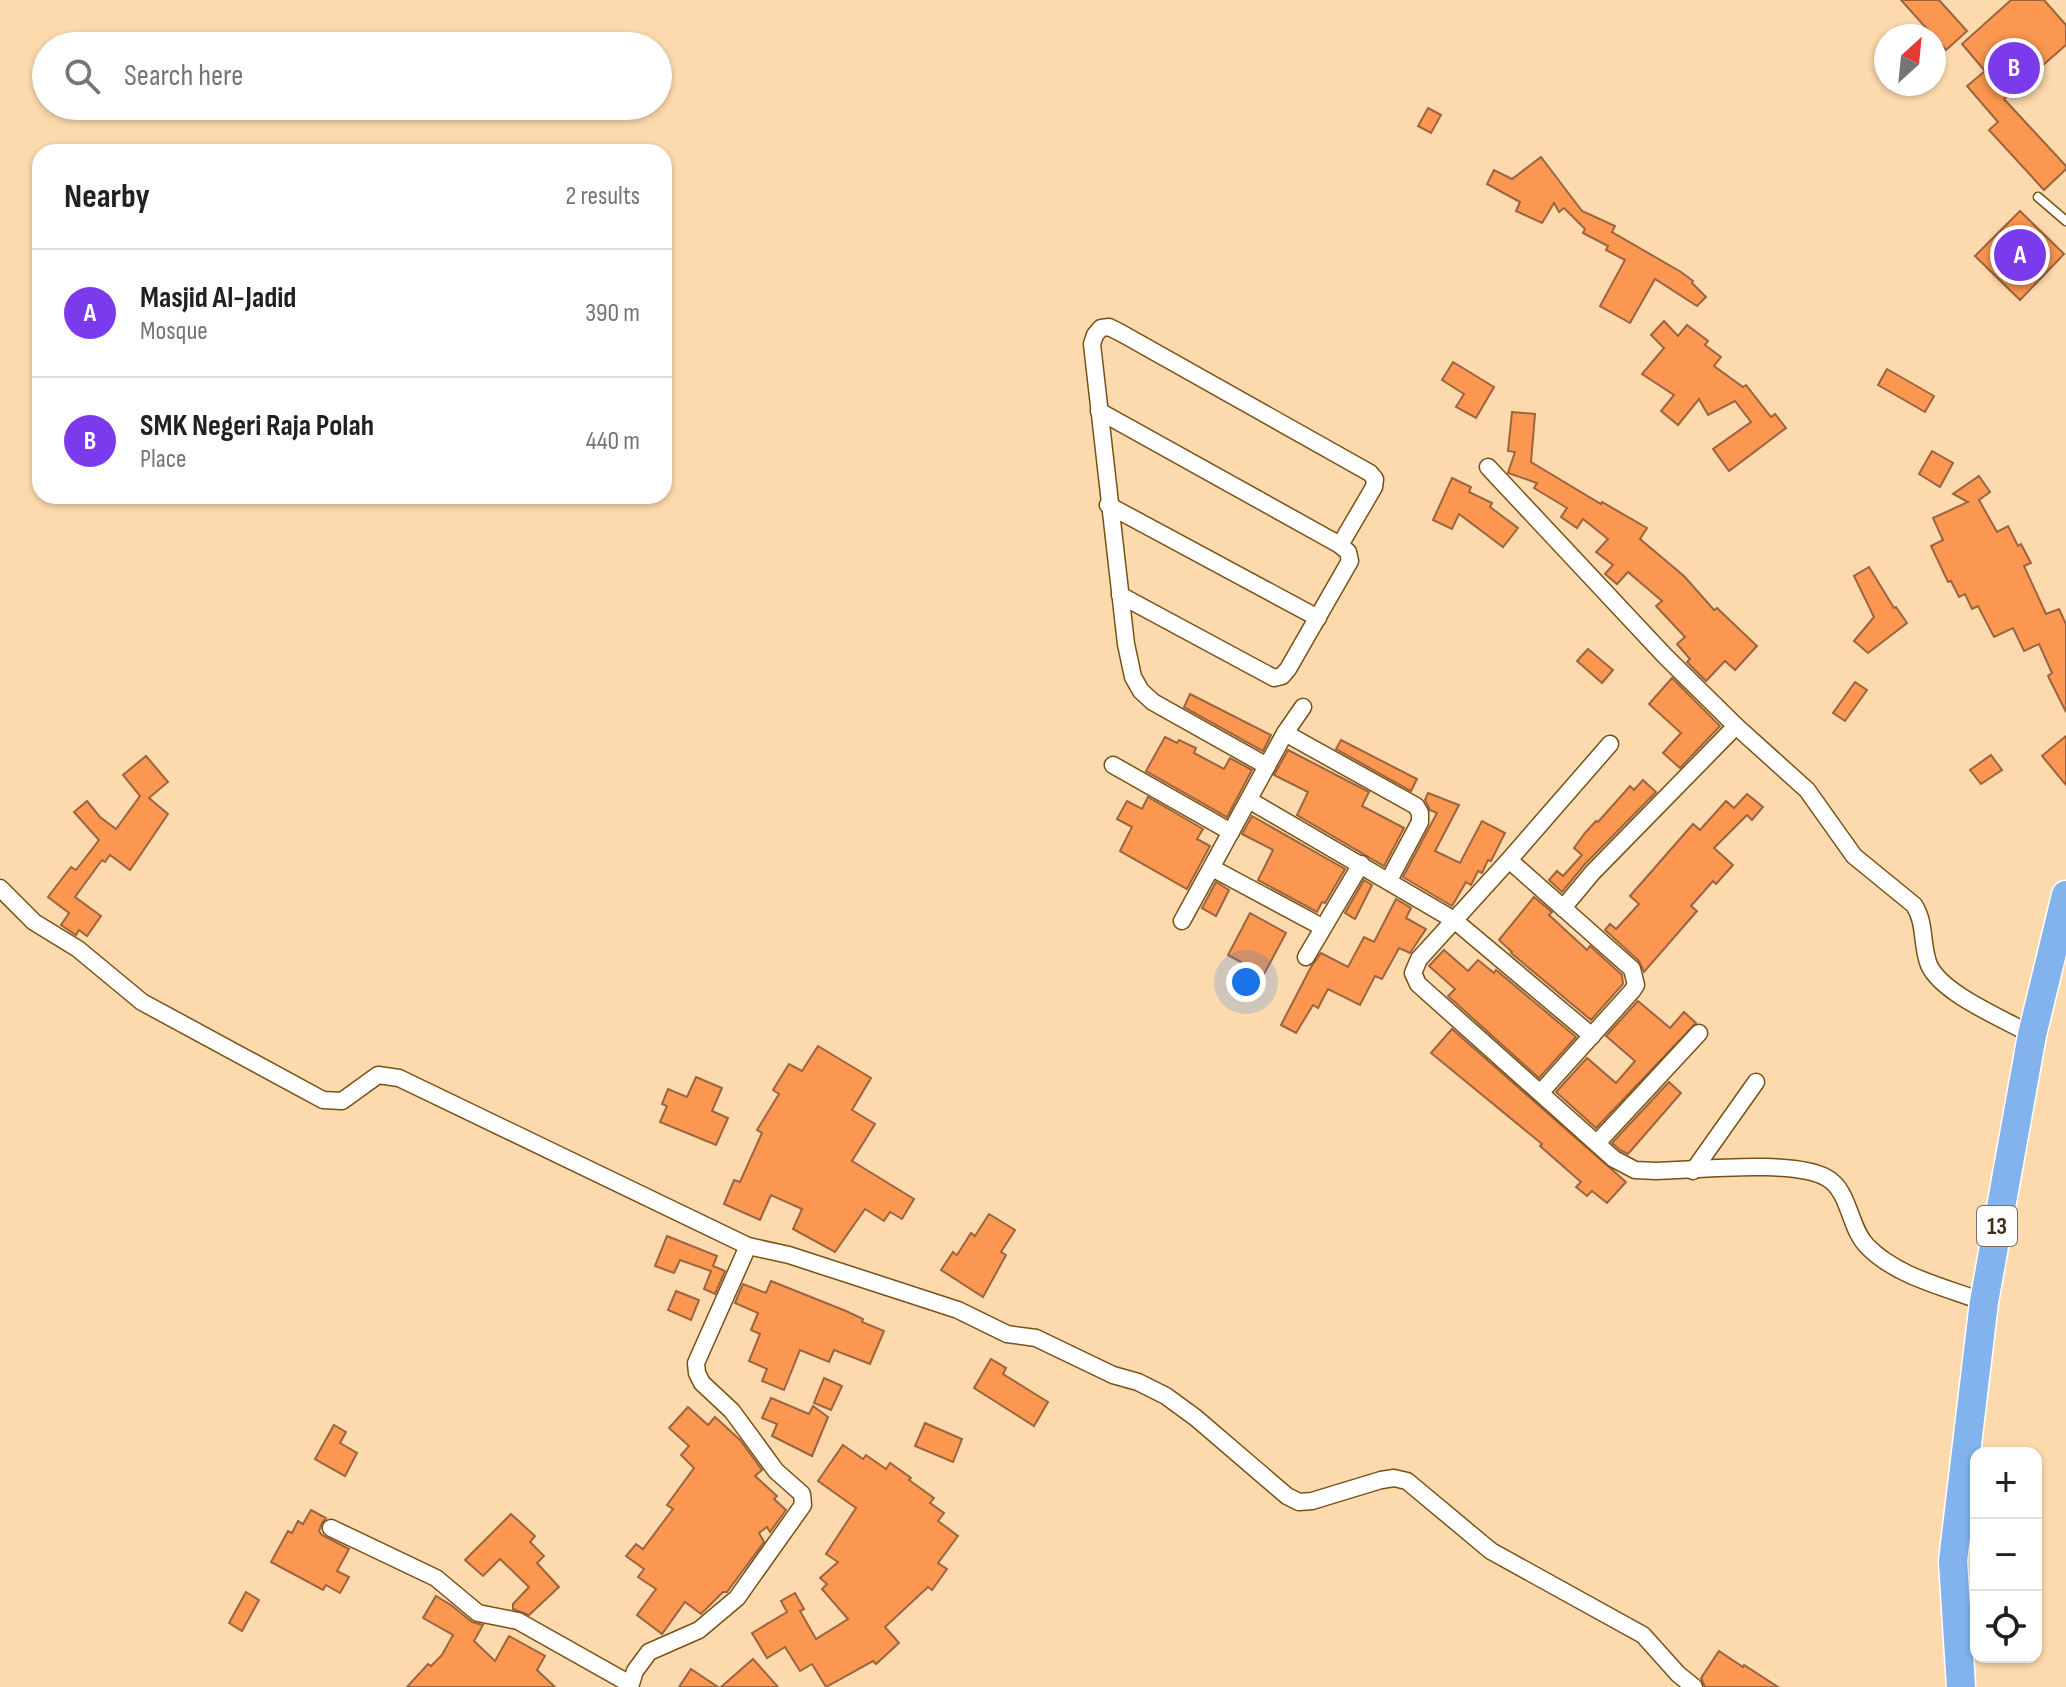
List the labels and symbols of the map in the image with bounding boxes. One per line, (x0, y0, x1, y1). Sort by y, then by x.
north arrow (1874, 24, 1946, 96)
pin: B (1988, 38, 2040, 98)
pin: A (1994, 225, 2046, 285)
your location (1226, 962, 1266, 1002)
road number: 13 (1977, 1206, 2017, 1246)

